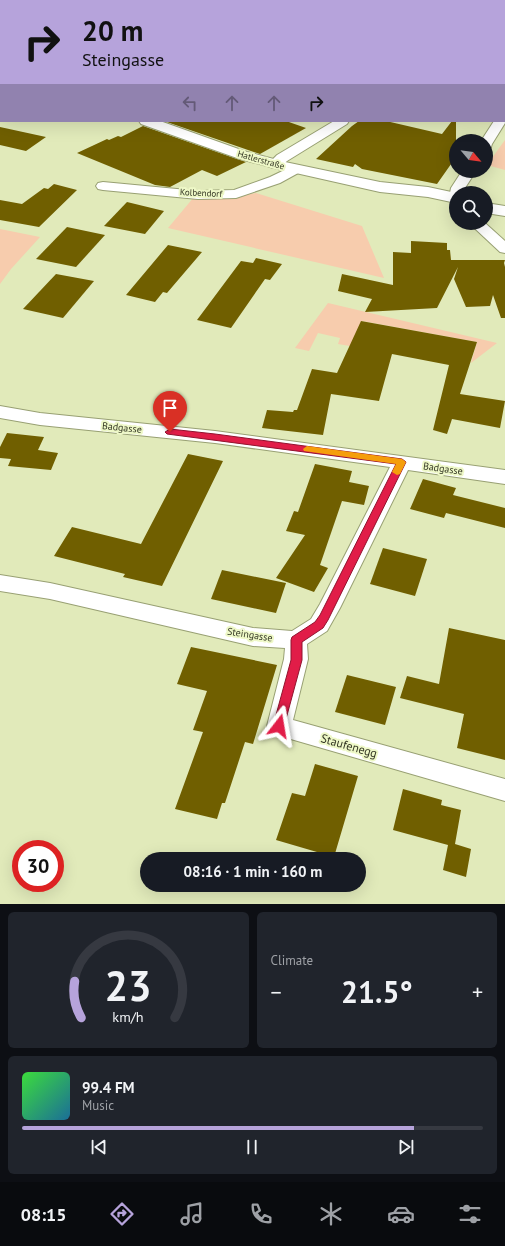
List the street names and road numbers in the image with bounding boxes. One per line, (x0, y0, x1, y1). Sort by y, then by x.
street label: Hatlerstraße (237, 148, 286, 172)
street label: Kolbendorf (180, 186, 224, 199)
street label: Badgasse (101, 419, 143, 436)
street label: Badgasse (422, 459, 464, 478)
street label: Steingasse (226, 625, 273, 644)
street label: Staufenegg (319, 730, 379, 761)

